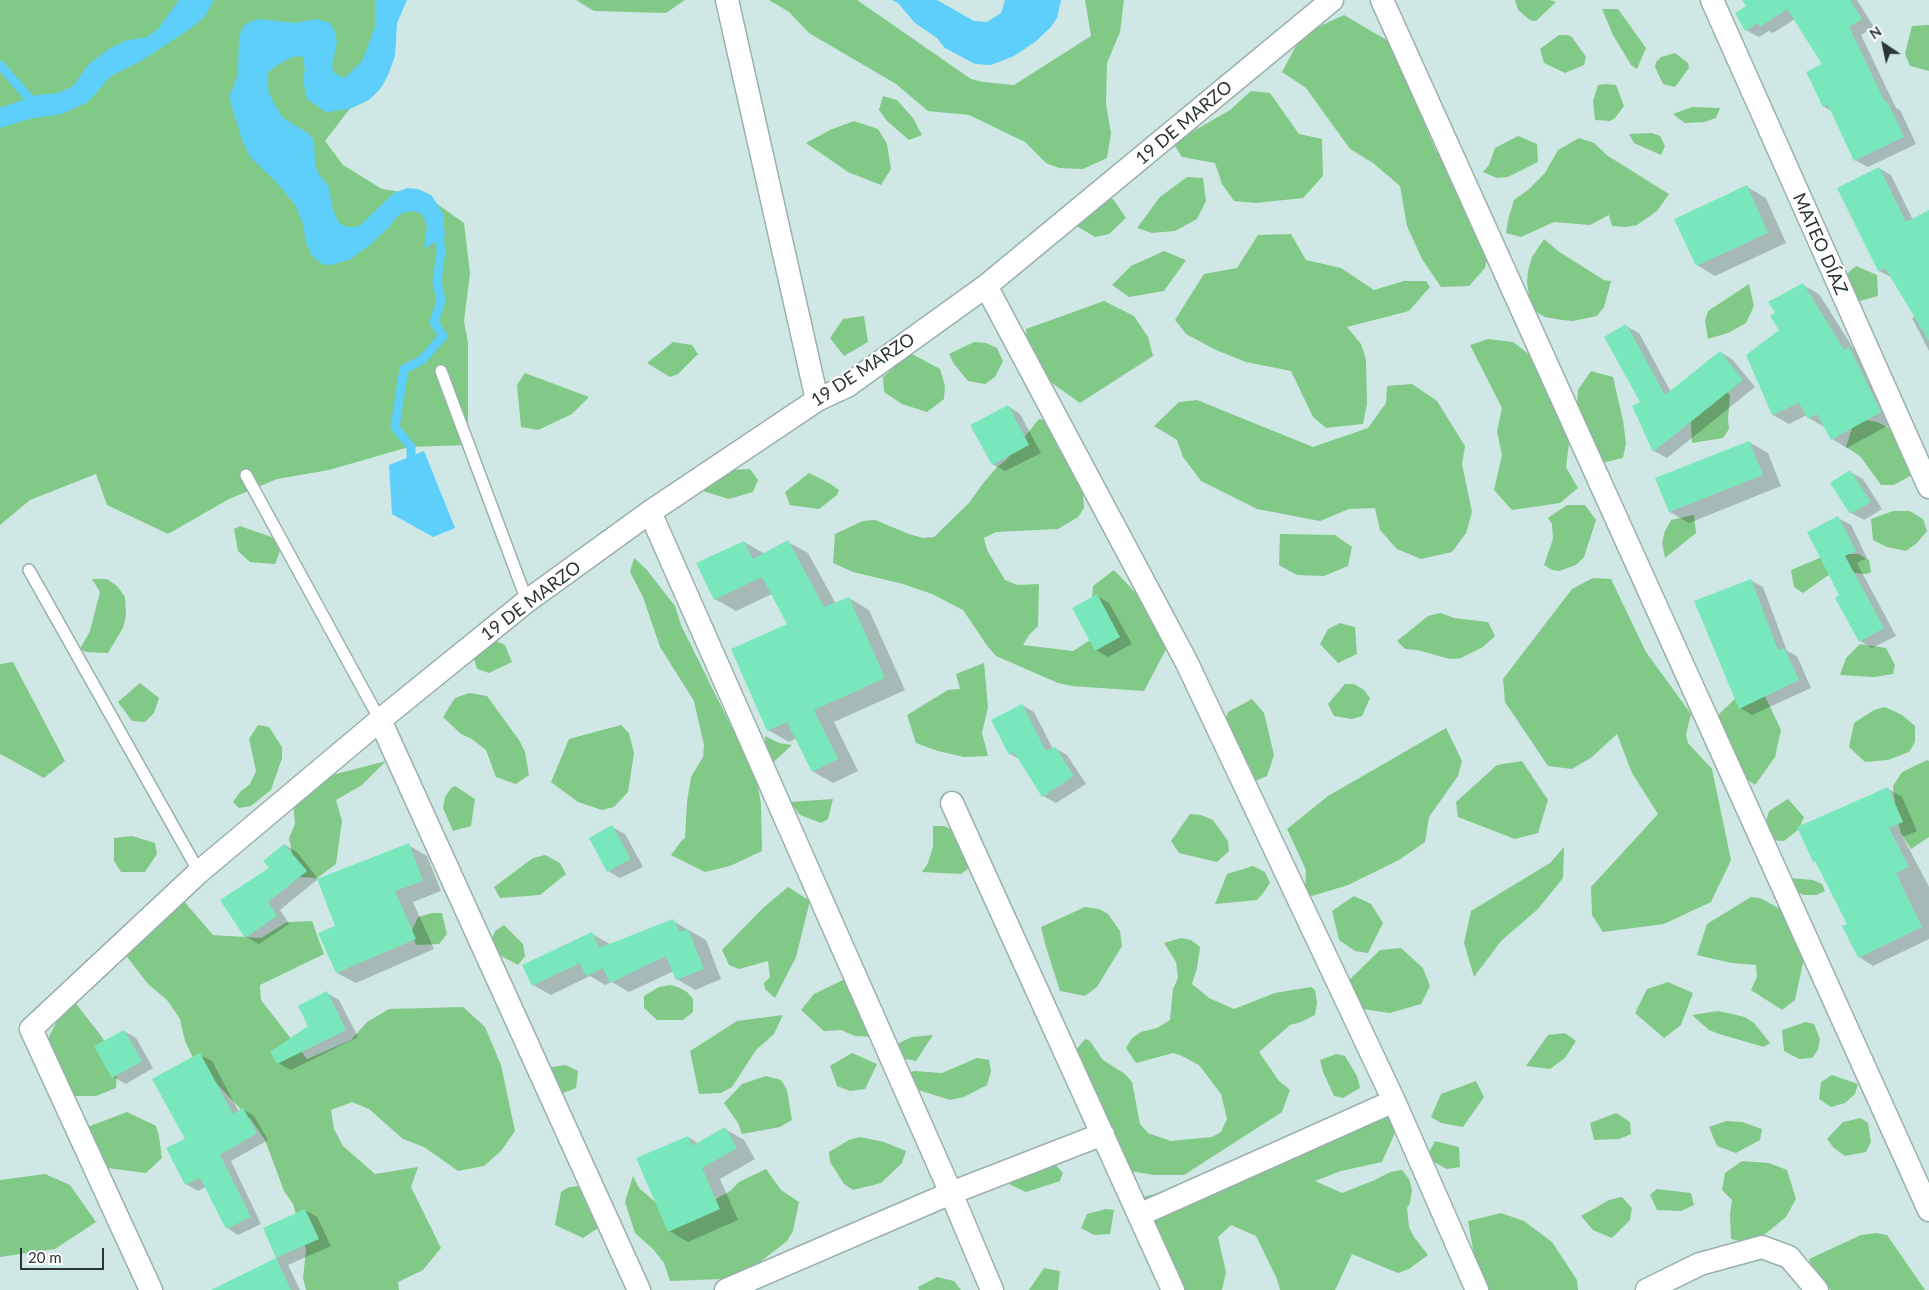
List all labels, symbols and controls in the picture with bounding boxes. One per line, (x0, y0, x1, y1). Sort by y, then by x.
north arrow (1859, 20, 1909, 70)
text: N (1866, 22, 1885, 42)
street label: 19 DE MARZO (1131, 76, 1237, 170)
street label: MATEO DÍAZ (1788, 190, 1852, 298)
street label: 19 DE MARZO (807, 328, 919, 412)
street label: 19 DE MARZO (477, 556, 585, 646)
scale bar (22, 1238, 106, 1270)
text: 20 m (28, 1248, 62, 1266)

